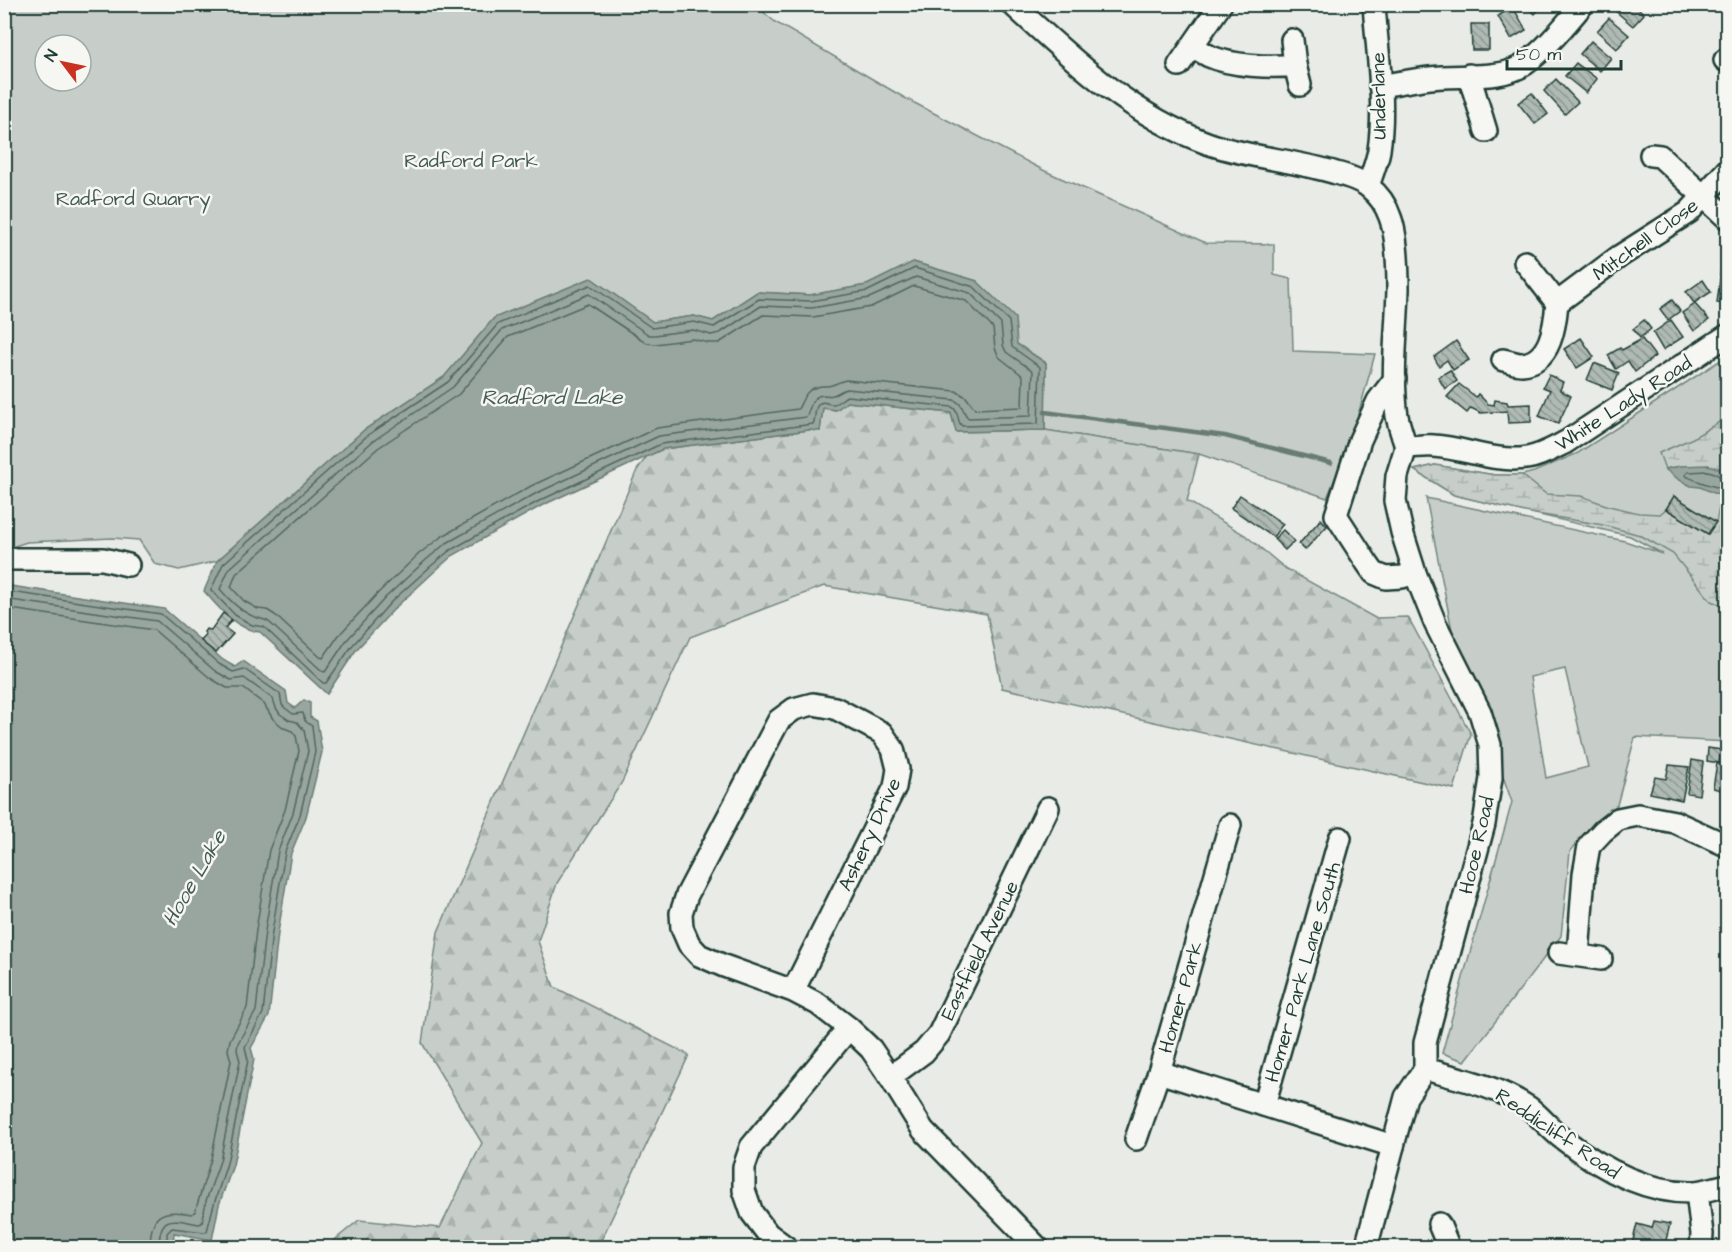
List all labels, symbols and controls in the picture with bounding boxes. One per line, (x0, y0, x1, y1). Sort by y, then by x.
north arrow (33, 33, 93, 93)
scale bar (1507, 33, 1621, 71)
text: 50 m (1516, 42, 1561, 67)
text: N (39, 45, 63, 66)
street label: Underlane (1364, 52, 1394, 140)
park label: Radford Park (404, 147, 538, 175)
park label: Radford Quarry (56, 185, 210, 214)
street label: Mitchell Close (1587, 192, 1704, 288)
street label: White Lady Road (1550, 349, 1698, 459)
water label: Radford Lake (482, 383, 624, 412)
street label: Ashery Drive (831, 773, 909, 896)
street label: Hooe Road (1452, 794, 1502, 897)
water label: Hooe Lake (155, 824, 234, 931)
street label: Homer Park Lane South (1258, 859, 1348, 1086)
street label: Eastfield Avenue (934, 876, 1026, 1025)
street label: Homer Park (1152, 938, 1210, 1056)
street label: Reddicliff Road (1489, 1082, 1625, 1186)

